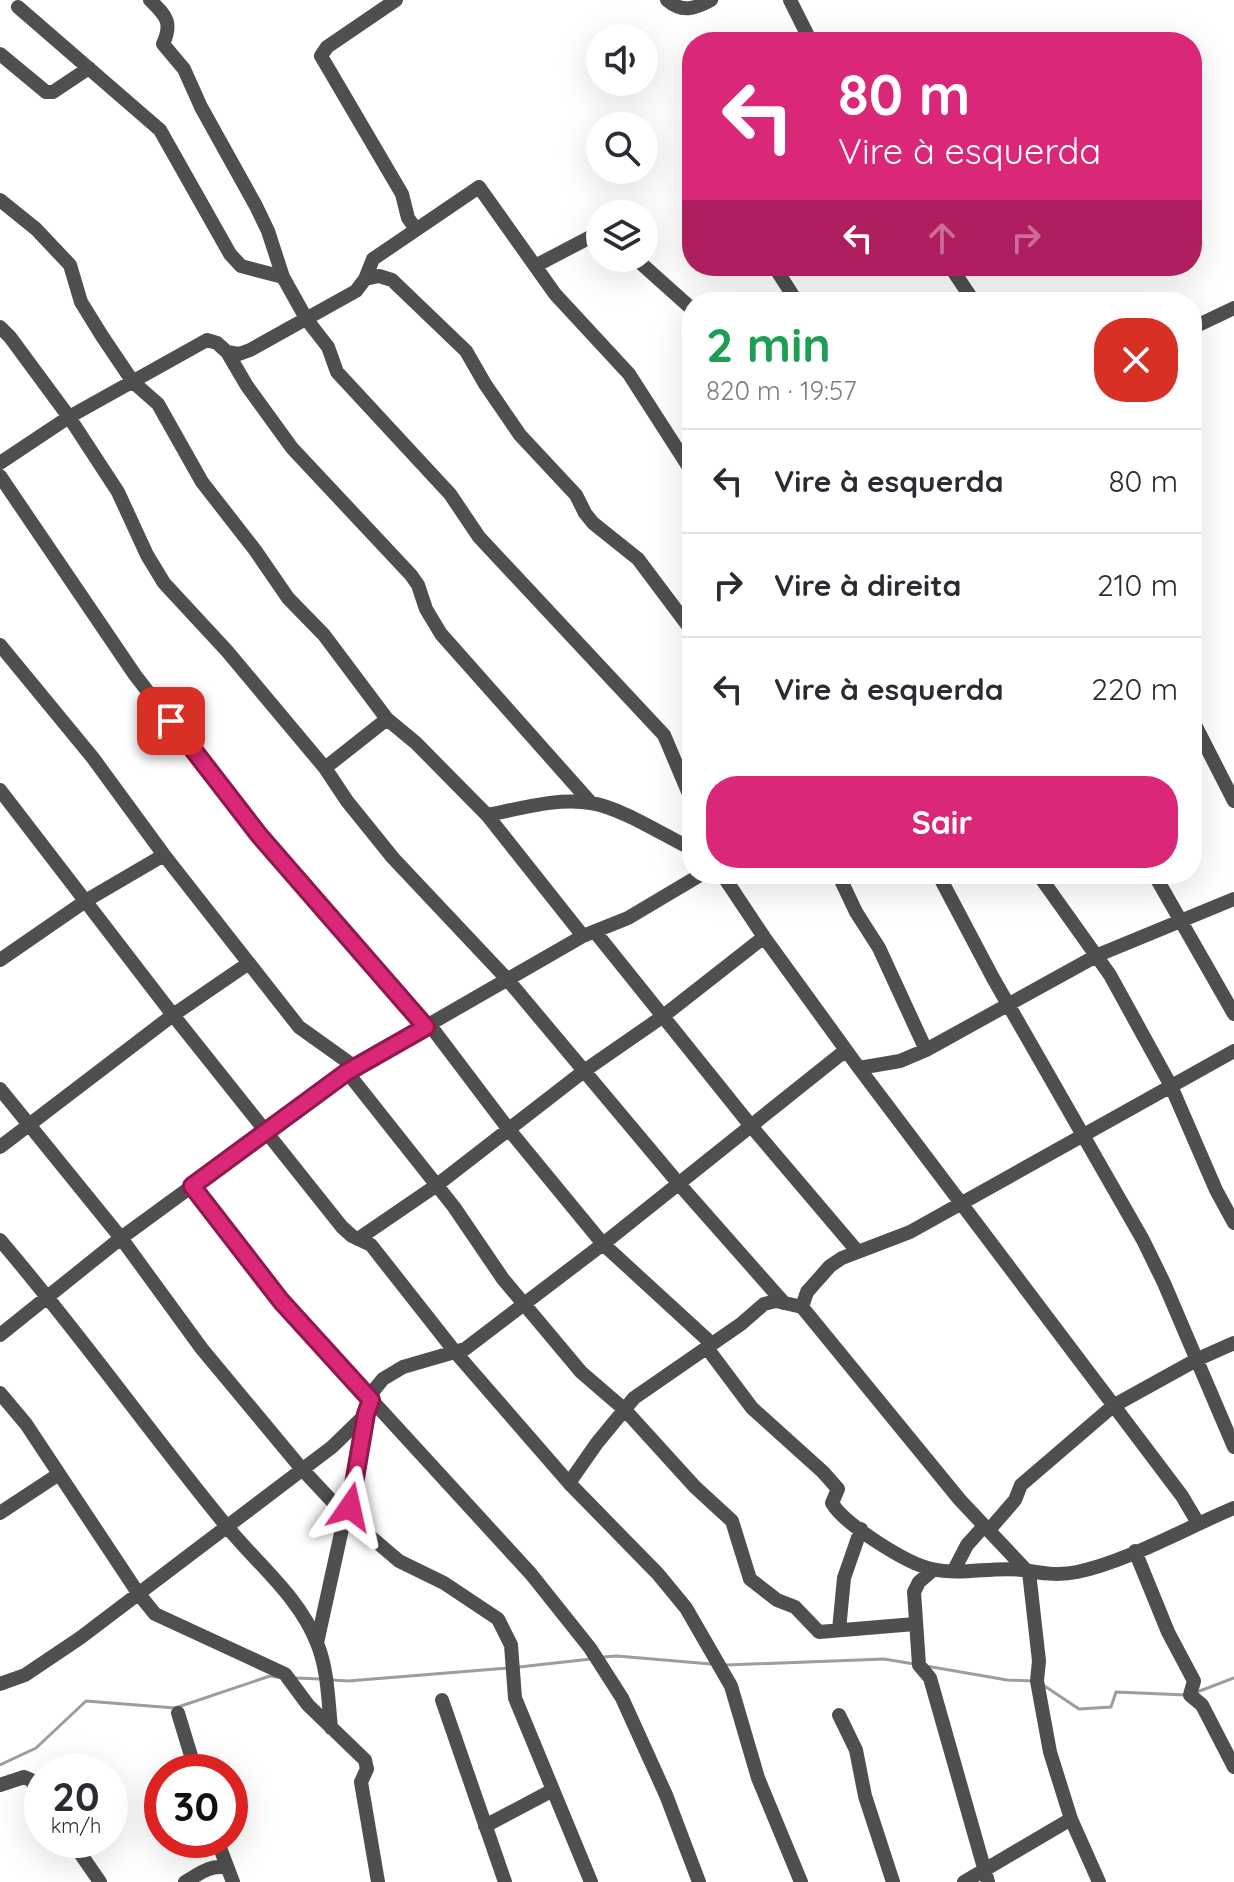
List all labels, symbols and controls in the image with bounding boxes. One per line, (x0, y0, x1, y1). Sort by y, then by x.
map controls (586, 24, 658, 272)
button: sound (586, 24, 658, 96)
text: 80 m (838, 59, 970, 129)
icon: left (706, 64, 810, 168)
button: search (586, 112, 658, 184)
text: Vire à esquerda (838, 128, 1101, 173)
button: layers (586, 200, 658, 272)
icon: left (836, 216, 880, 260)
icon: ahead (920, 216, 964, 260)
icon: right (1004, 216, 1048, 260)
text: 2 min (706, 314, 831, 374)
button: close (1094, 318, 1178, 402)
text: 820 m · 19:57 (706, 374, 857, 407)
icon: left (706, 459, 750, 503)
text: Vire à esquerda (774, 462, 1003, 500)
text: 80 m (1108, 462, 1178, 500)
icon: right (706, 563, 750, 607)
text: Vire à direita (774, 566, 961, 604)
text: 210 m (1097, 566, 1178, 604)
icon: left (706, 667, 750, 711)
text: Vire à esquerda (774, 670, 1003, 708)
text: 220 m (1091, 670, 1178, 708)
pin (137, 687, 205, 755)
icon: arrive (149, 699, 193, 743)
button: Sair (706, 776, 1178, 868)
position arrow (308, 1465, 392, 1549)
speed limit sign: 30 (144, 1754, 248, 1858)
text: 20 (52, 1771, 100, 1821)
text: km/h (51, 1813, 101, 1838)

